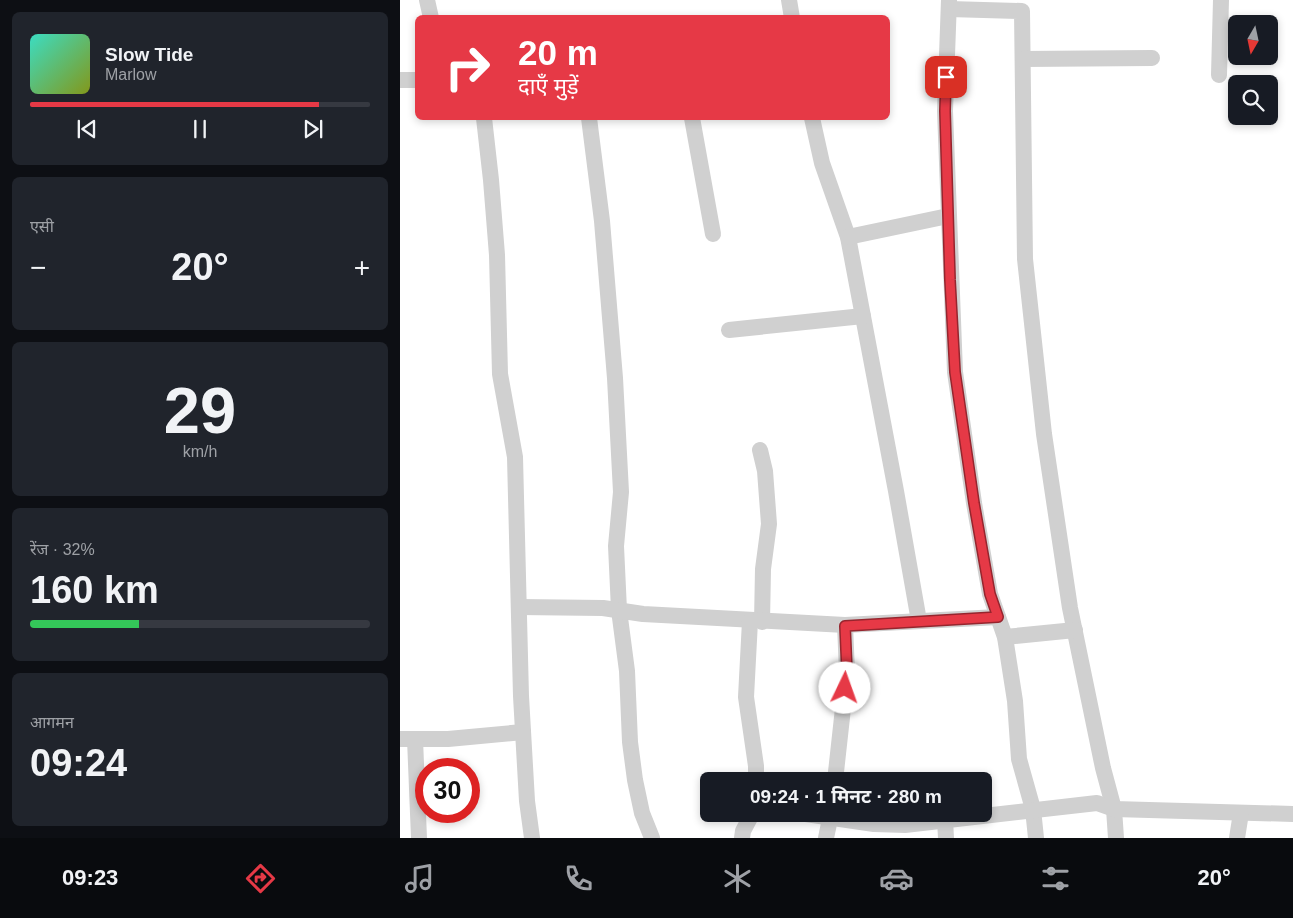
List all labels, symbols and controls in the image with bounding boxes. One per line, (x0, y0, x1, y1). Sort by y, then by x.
north arrow (1228, 15, 1278, 65)
map controls (1228, 15, 1278, 125)
text: 20 m (518, 33, 598, 72)
icon: right (435, 35, 500, 100)
text: Slow Tide (105, 44, 193, 65)
pin (925, 56, 967, 98)
icon: arrive (932, 63, 960, 91)
text: Marlow (105, 66, 157, 83)
text: दाएँ मुड़ें (518, 74, 579, 99)
button: search (1228, 75, 1278, 125)
icon: previous (73, 115, 101, 143)
icon: pause (186, 115, 214, 143)
icon: next (299, 115, 327, 143)
text: एसी (30, 218, 54, 235)
text: 20° (171, 246, 229, 288)
text: − (30, 252, 46, 283)
text: + (354, 252, 370, 283)
text: 29 (164, 374, 236, 447)
text: km/h (183, 443, 217, 460)
text: रेंज · 32% (30, 541, 95, 558)
text: 160 km (30, 569, 159, 611)
position arrow (818, 661, 870, 713)
text: आगमन (30, 714, 74, 731)
text: 09:24 (30, 742, 127, 784)
speed limit sign: 30 (415, 758, 480, 823)
text: 09:24 · 1 मिनट · 280 m (750, 786, 942, 807)
icon: directions (243, 861, 278, 896)
icon: music (402, 861, 437, 896)
icon: phone (561, 861, 596, 896)
icon: climate (720, 861, 755, 896)
icon: car (879, 861, 914, 896)
icon: filters (1038, 861, 1073, 896)
text: 09:23 (62, 865, 118, 890)
text: 20° (1198, 865, 1231, 890)

